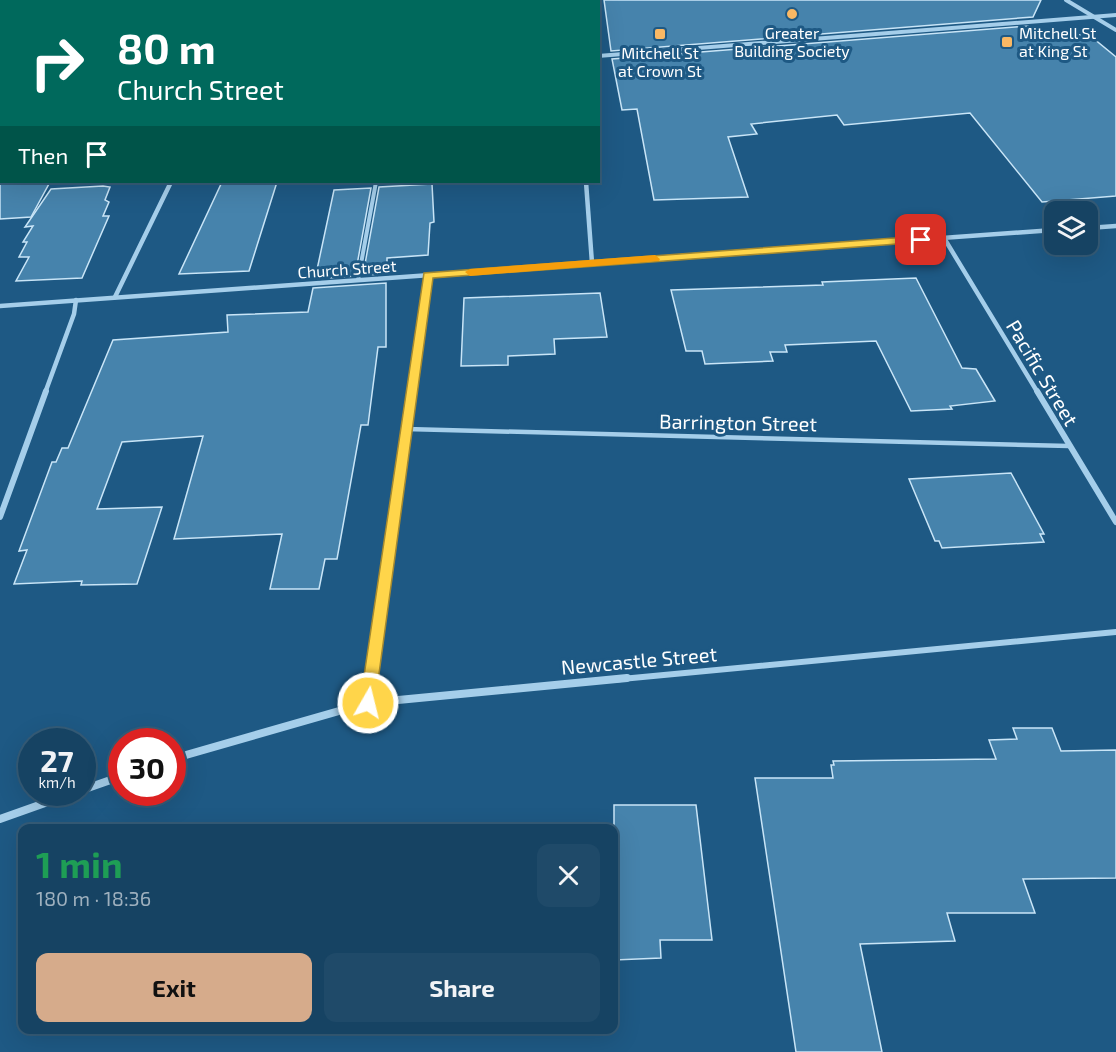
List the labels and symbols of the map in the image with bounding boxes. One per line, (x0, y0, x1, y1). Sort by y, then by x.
marker: Greater Building Society (785, 7, 799, 21)
place label: Greater Building Society (734, 23, 850, 60)
place label: Mitchell St at King St (1019, 23, 1096, 60)
marker: Mitchell St at Crown St (653, 27, 667, 41)
marker: Mitchell St at King St (1000, 35, 1014, 49)
place label: Mitchell St at Crown St (618, 43, 702, 80)
pin (895, 214, 946, 265)
street label: Church Street (297, 256, 397, 281)
street label: Pacific Street (1002, 315, 1084, 430)
street label: Barrington Street (659, 409, 817, 435)
street label: Newcastle Street (560, 641, 718, 679)
position arrow (336, 671, 400, 735)
speed limit sign: 30 (108, 728, 186, 806)

